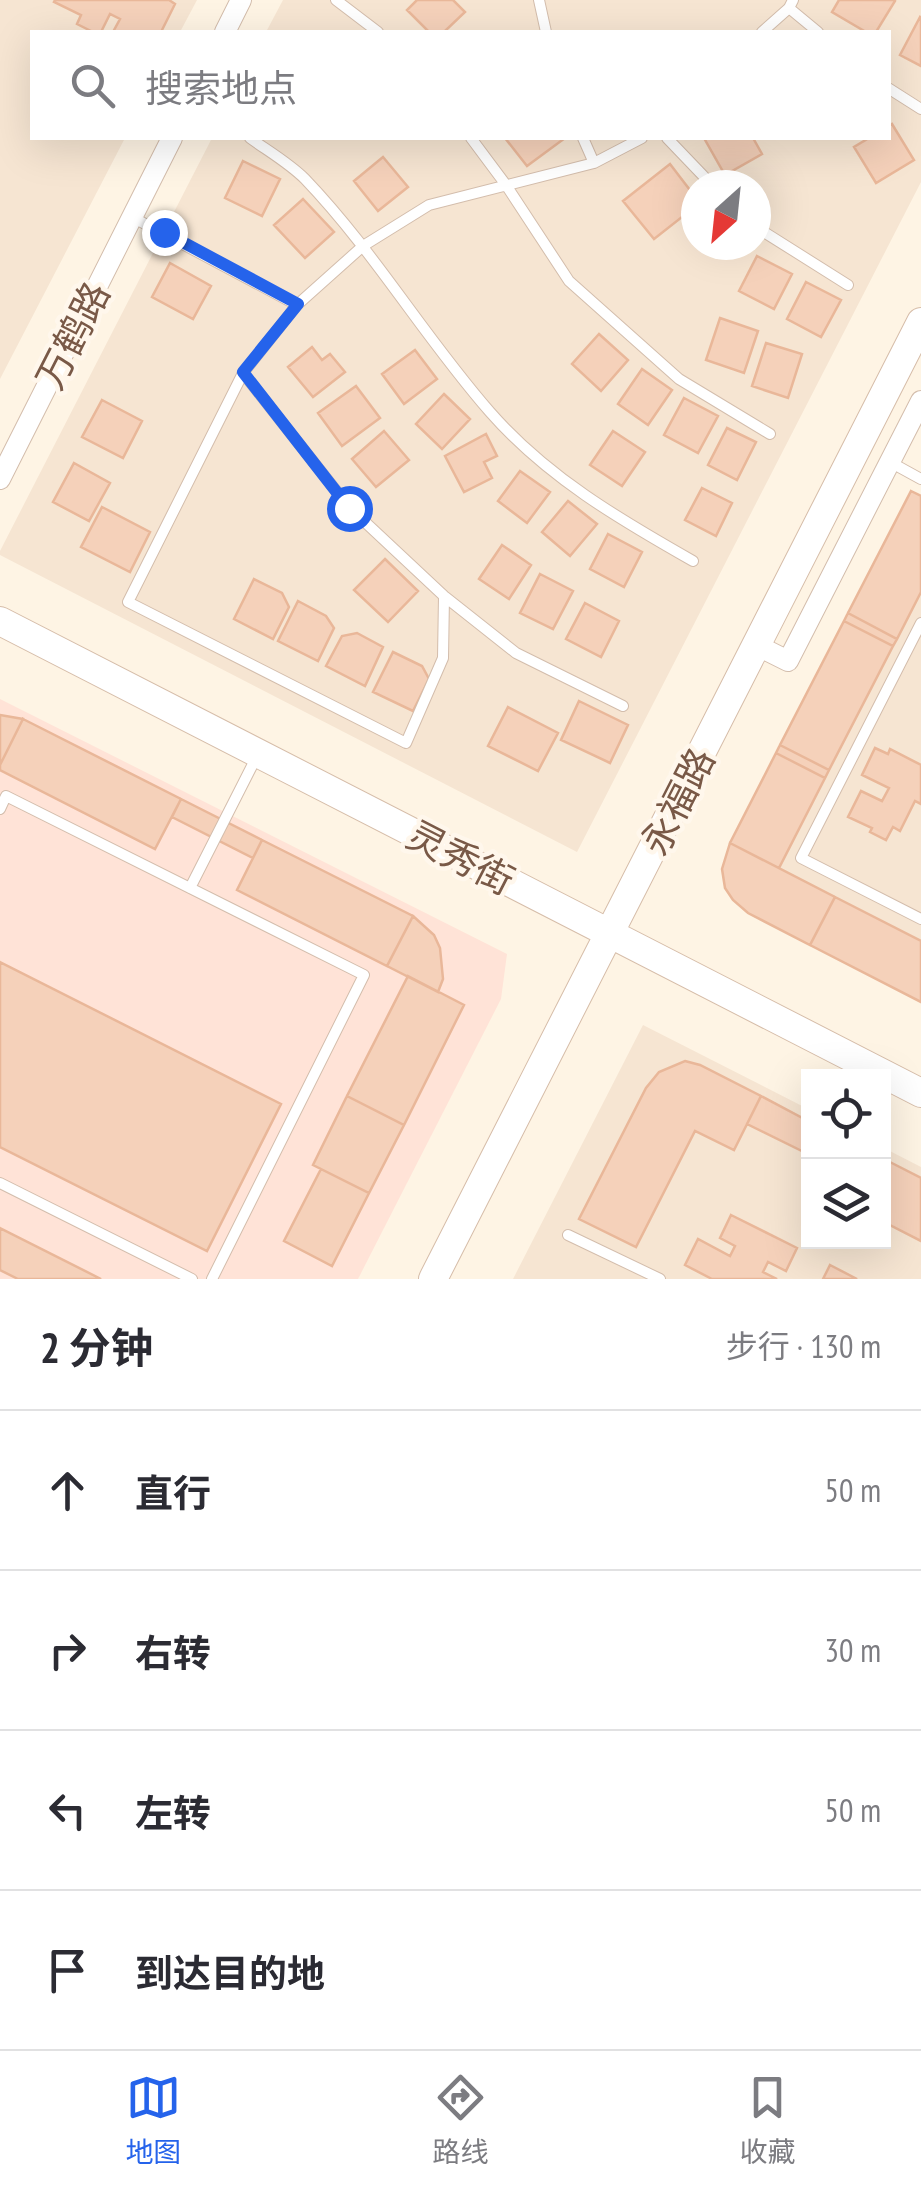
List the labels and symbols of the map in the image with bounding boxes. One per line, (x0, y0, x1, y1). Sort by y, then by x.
north arrow (681, 170, 771, 260)
route end (142, 210, 188, 256)
street label: 万鹤路 (24, 273, 120, 397)
route start (327, 486, 373, 532)
street label: 永福路 (629, 739, 725, 863)
street label: 灵秀街 (399, 809, 523, 905)

